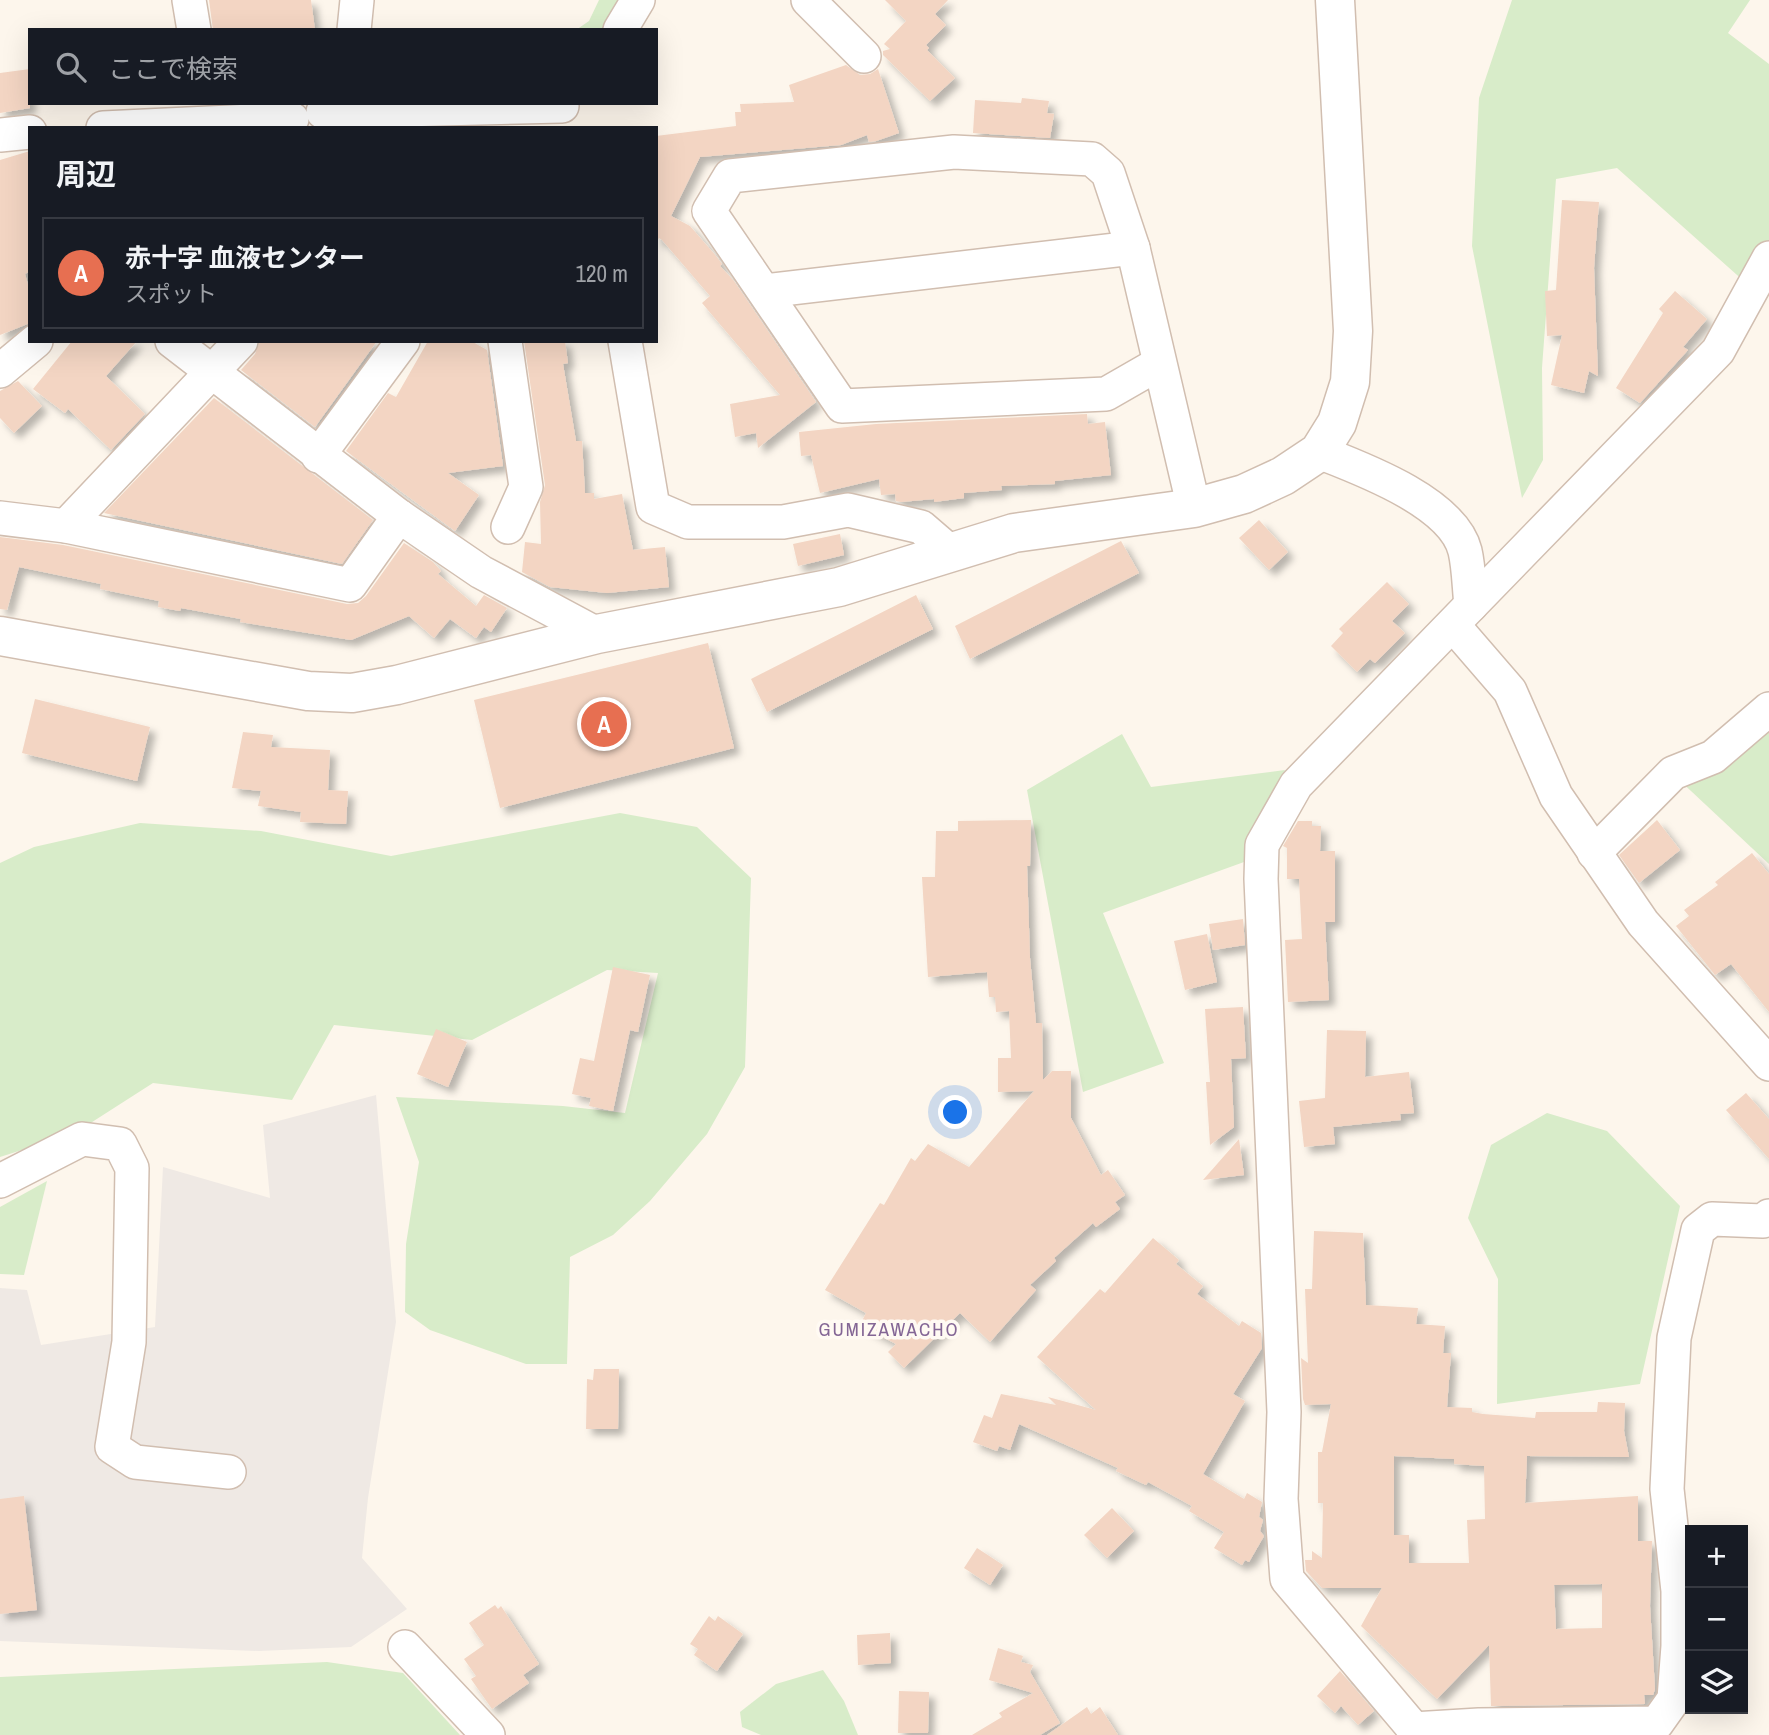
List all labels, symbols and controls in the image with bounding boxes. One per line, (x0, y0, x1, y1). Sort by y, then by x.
search box (28, 28, 658, 105)
icon: search (52, 48, 90, 86)
text: ここで検索 (108, 51, 238, 86)
text: 周辺 (56, 154, 116, 194)
text: 赤十字 血液センター (125, 240, 365, 275)
text: A (74, 258, 88, 289)
text: 120 m (576, 258, 628, 289)
text: スポット (125, 278, 217, 309)
pin: A (581, 698, 627, 750)
your location (938, 1095, 972, 1129)
district label: GUMIZAWACHO (818, 1316, 960, 1342)
map controls (1685, 1525, 1748, 1714)
button: + (1685, 1525, 1748, 1588)
button: − (1685, 1588, 1748, 1651)
button: layers (1685, 1651, 1748, 1714)

